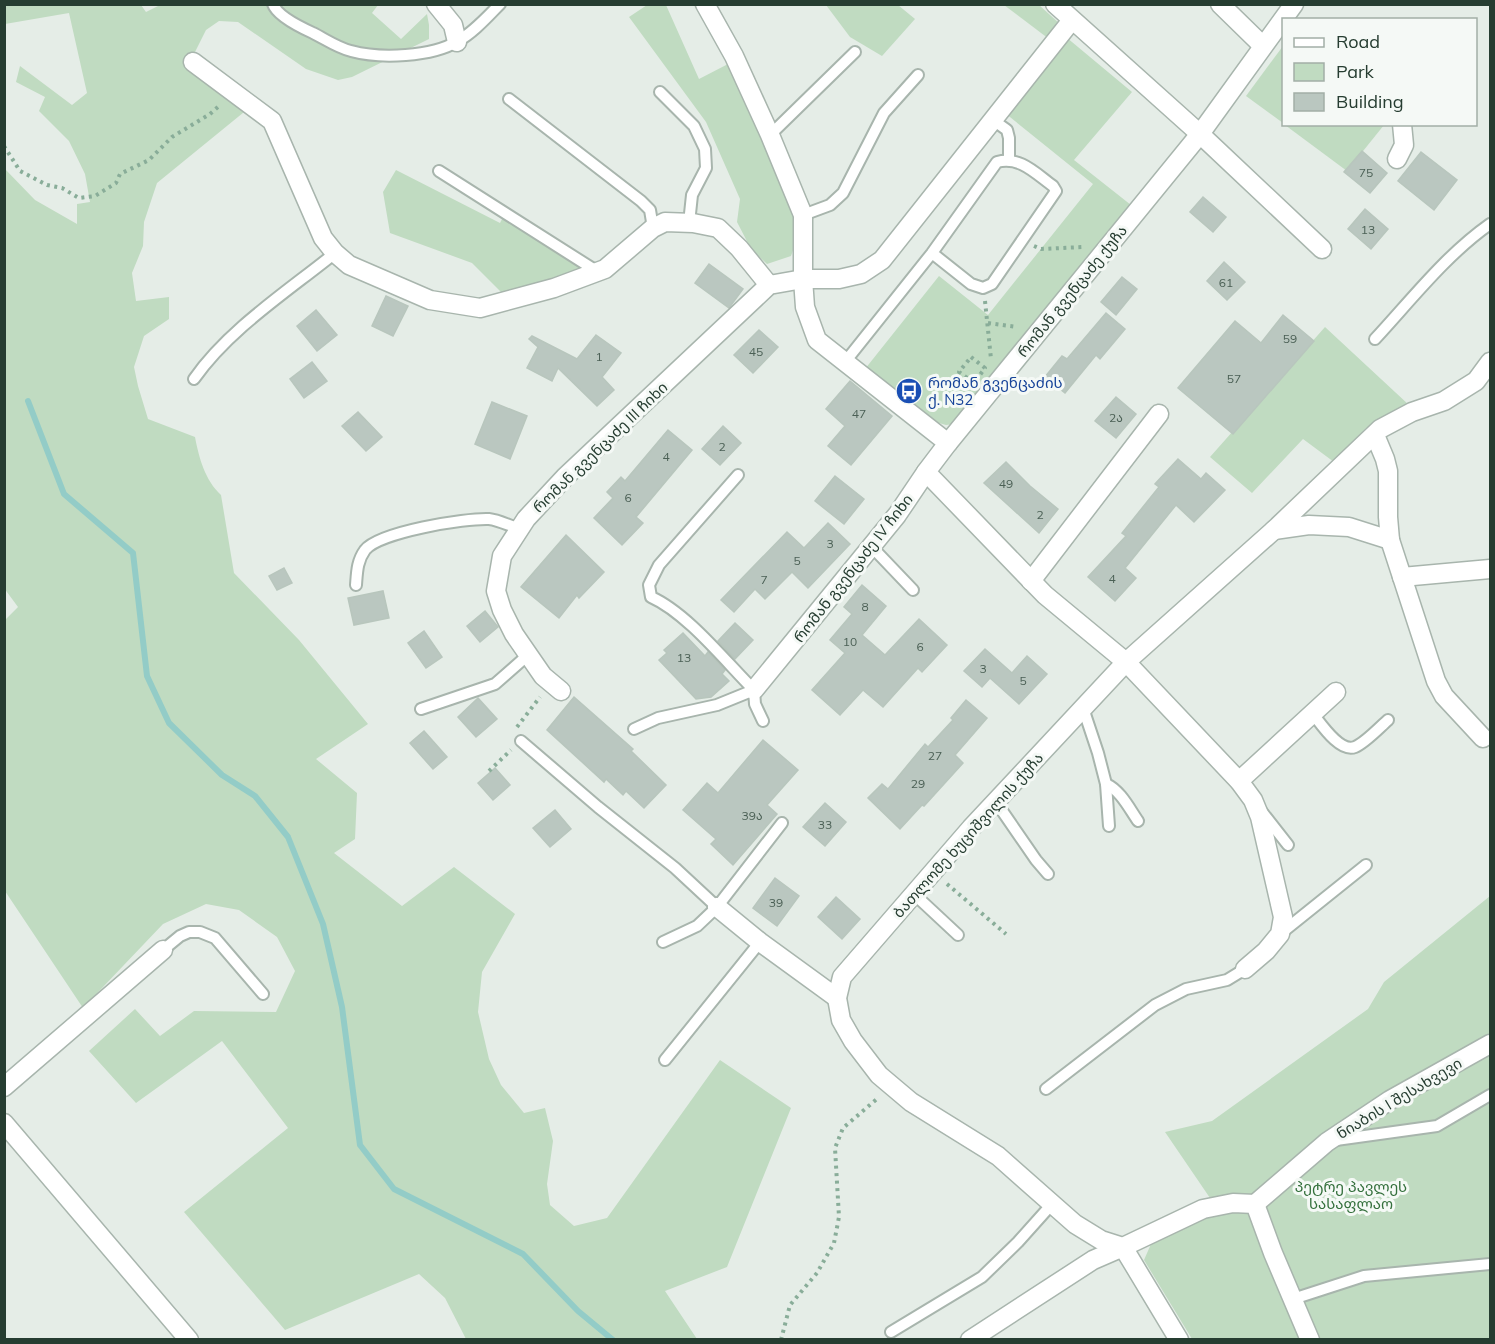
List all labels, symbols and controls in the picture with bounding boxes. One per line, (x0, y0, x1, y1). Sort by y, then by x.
legend (1282, 18, 1477, 126)
text: Road (1336, 30, 1380, 53)
text: Park (1336, 60, 1375, 83)
text: Building (1336, 90, 1404, 113)
house number: 75 (1359, 165, 1373, 180)
street label: რომან გვენცაძე ქუჩა (1013, 221, 1131, 361)
house number: 13 (1361, 222, 1375, 237)
house number: 61 (1219, 275, 1233, 290)
house number: 59 (1283, 331, 1297, 346)
house number: 45 (749, 344, 763, 359)
house number: 1 (595, 349, 603, 364)
house number: 57 (1227, 371, 1241, 386)
place label: რომან გვენცაძის ქ. N32 (928, 373, 1063, 409)
bus stop icon: რომან გვენცაძის ქ. N32 (894, 376, 924, 406)
street label: რომან გვენცაძე III ჩიხი (529, 378, 671, 516)
house number: 47 (852, 406, 866, 421)
house number: 2ა (1109, 410, 1123, 425)
house number: 2 (718, 439, 726, 454)
house number: 4 (662, 449, 670, 464)
house number: 49 (999, 476, 1013, 491)
house number: 6 (624, 490, 632, 505)
street label: რომან გვენცაძე IV ჩიხი (789, 490, 917, 646)
house number: 2 (1036, 507, 1044, 522)
house number: 3 (826, 536, 834, 551)
house number: 5 (793, 553, 801, 568)
house number: 4 (1108, 571, 1116, 586)
house number: 7 (760, 572, 768, 587)
house number: 8 (861, 599, 869, 614)
house number: 10 (843, 634, 857, 649)
house number: 6 (916, 639, 924, 654)
house number: 13 (677, 650, 691, 665)
house number: 3 (979, 661, 987, 676)
house number: 5 (1019, 673, 1027, 688)
street label: ბათლომე ხუციშვილის ქუჩა (889, 748, 1047, 922)
house number: 27 (928, 748, 942, 763)
house number: 29 (911, 776, 925, 791)
house number: 39ა (742, 808, 763, 823)
house number: 33 (818, 817, 832, 832)
house number: 39 (769, 895, 783, 910)
street label: ნიაბის I შესახვევი (1333, 1053, 1465, 1143)
park label: პეტრე პავლეს სასაფლაო (1295, 1177, 1407, 1213)

